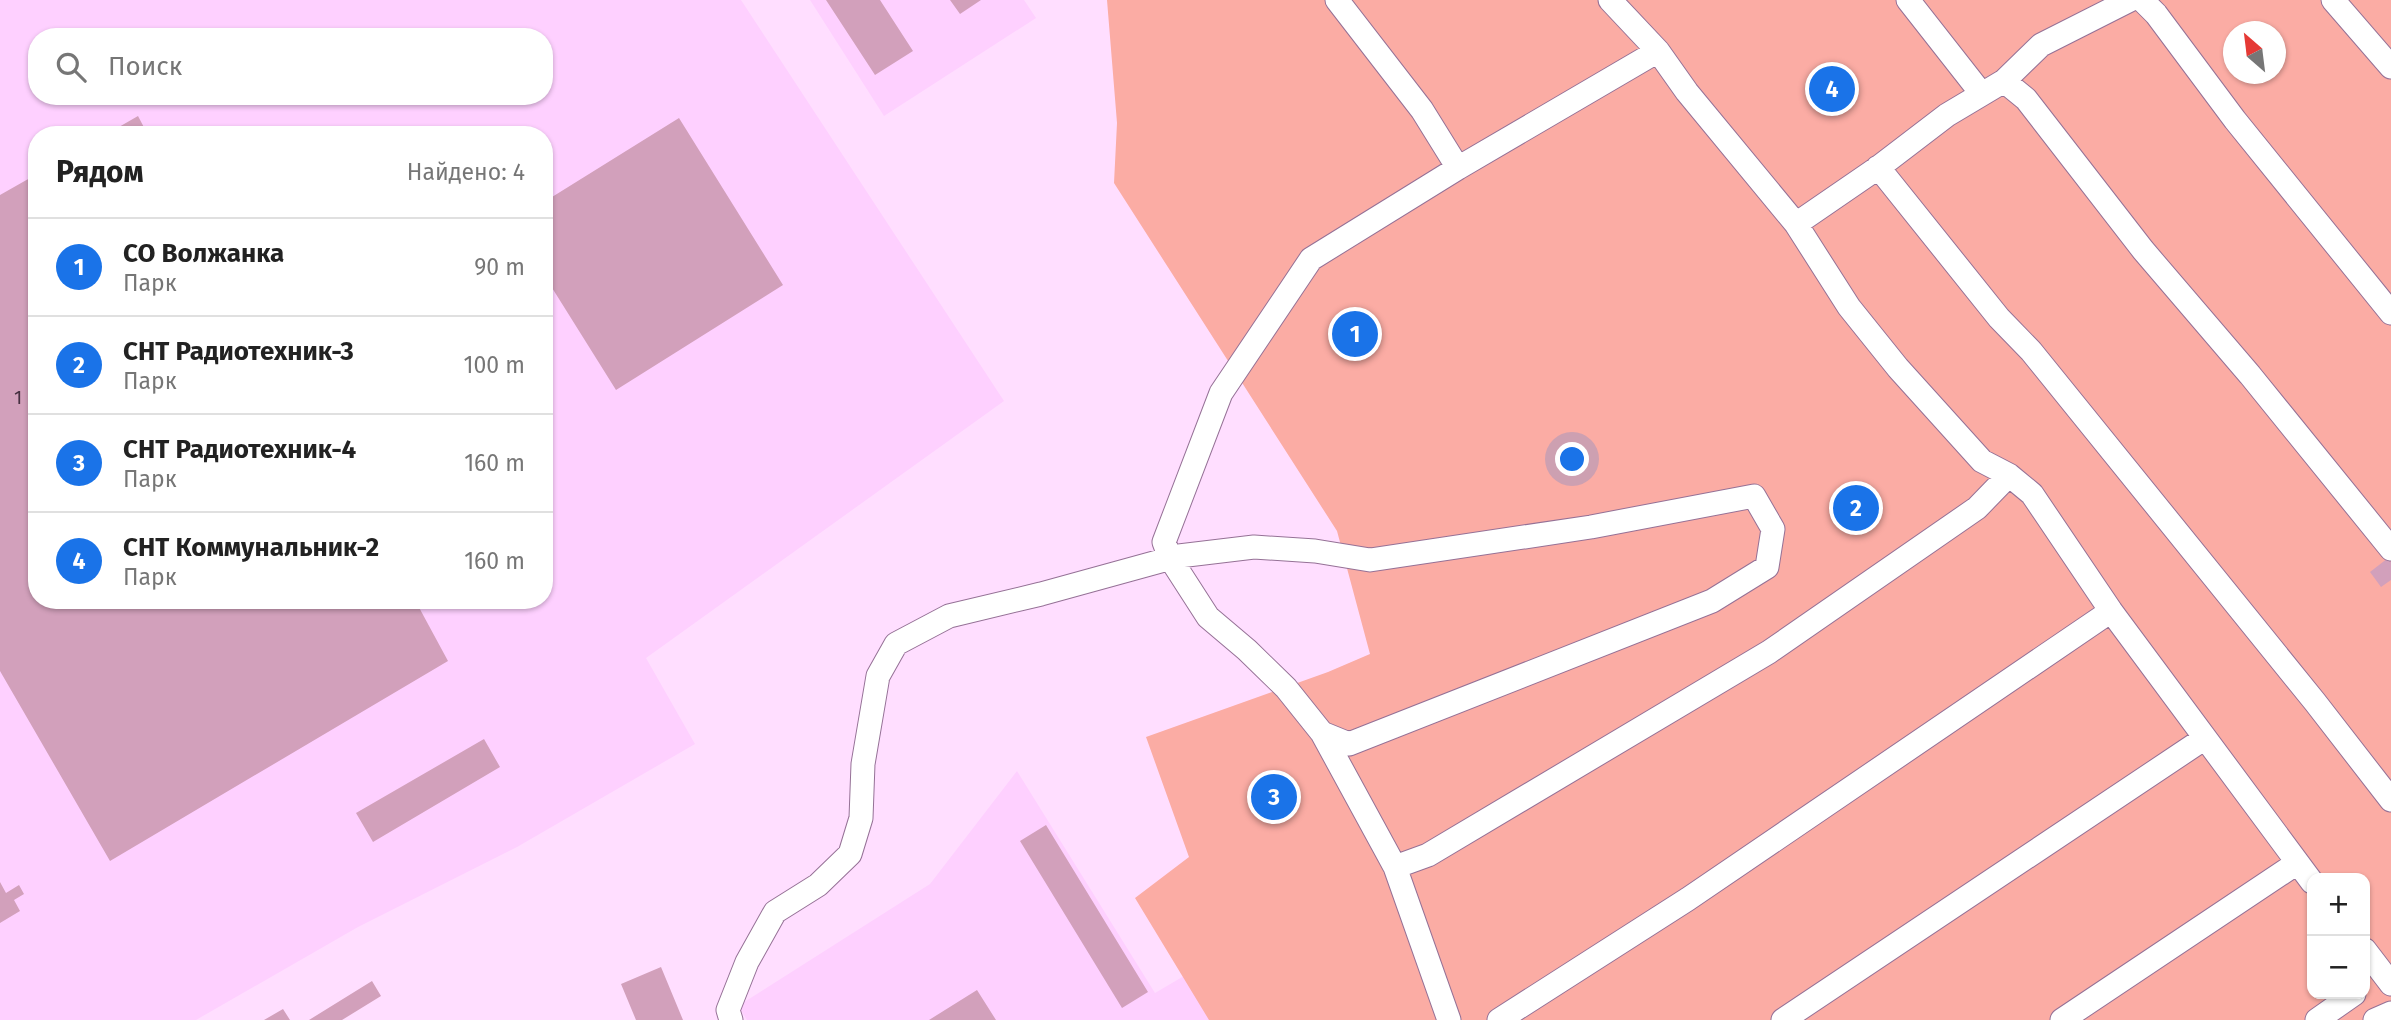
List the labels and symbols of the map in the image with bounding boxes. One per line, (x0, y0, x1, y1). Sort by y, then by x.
north arrow (2223, 21, 2286, 84)
pin: 4 (1809, 63, 1855, 115)
pin: 1 (1332, 308, 1378, 360)
house number: 1 (14, 386, 22, 409)
your location (1555, 442, 1589, 476)
pin: 2 (1833, 482, 1879, 534)
pin: 3 (1251, 771, 1297, 823)

